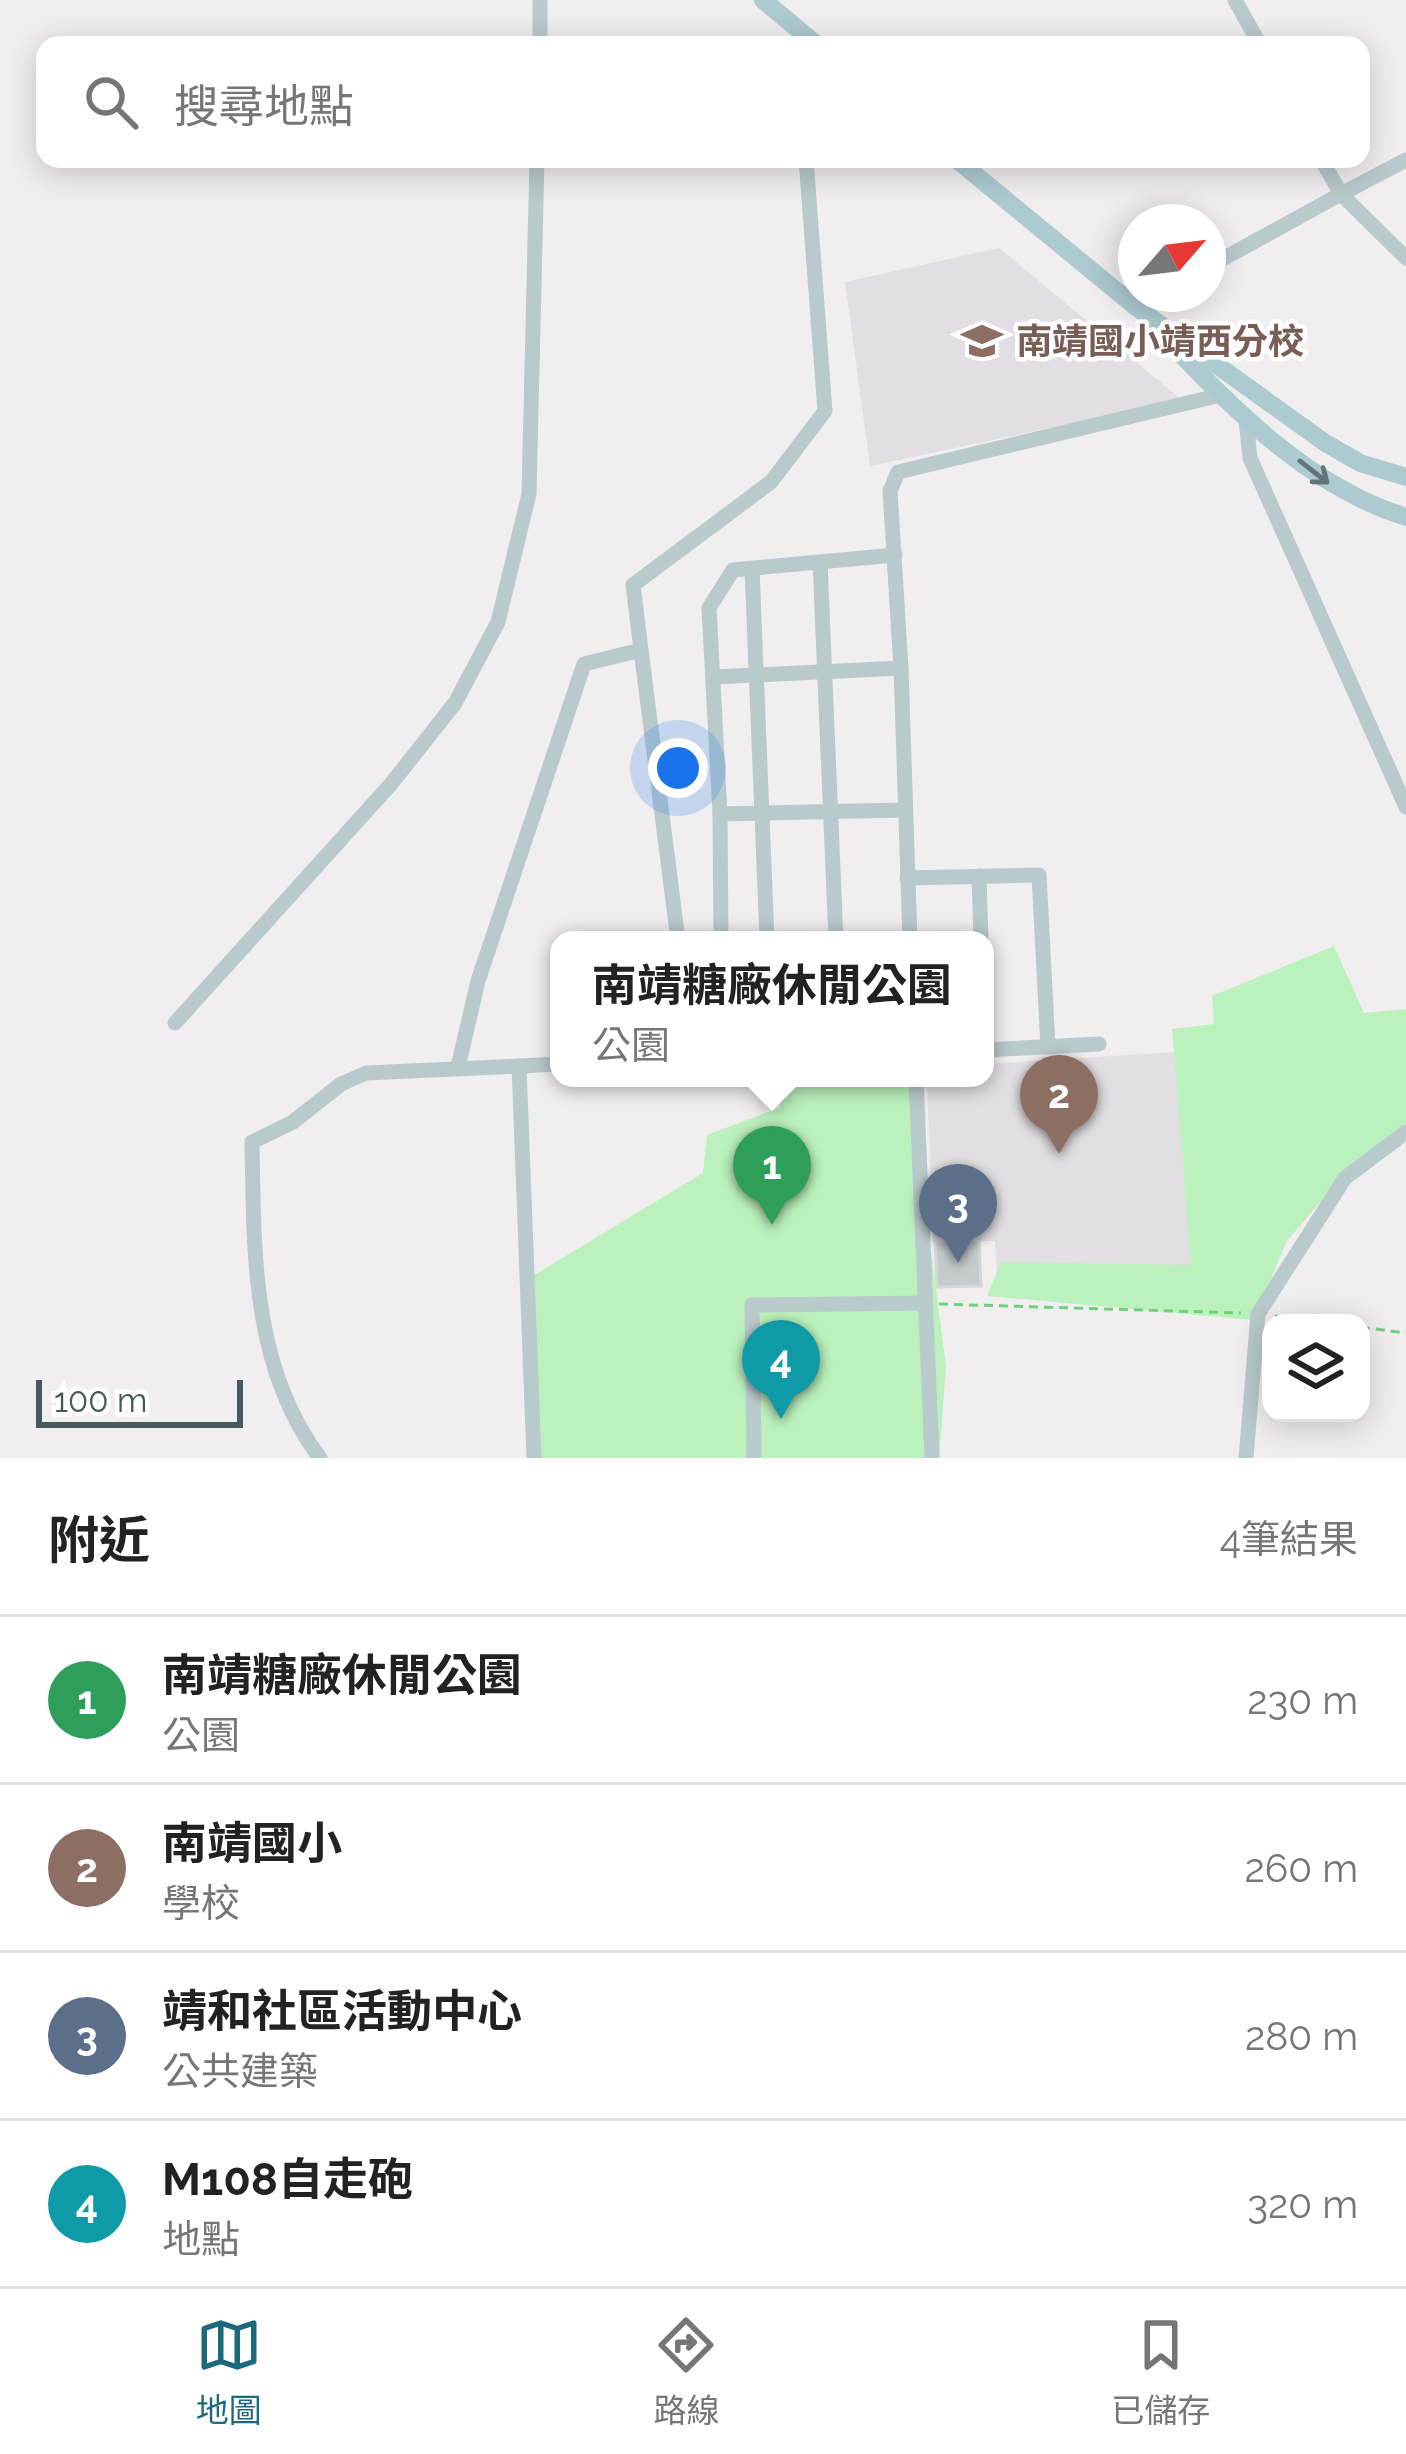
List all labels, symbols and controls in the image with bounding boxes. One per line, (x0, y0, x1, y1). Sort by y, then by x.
search box (36, 36, 1370, 168)
icon: search (78, 69, 144, 135)
text: 搜尋地點 (174, 80, 354, 133)
north arrow (1118, 204, 1226, 312)
school or university icon: 南靖國小靖西分校 (959, 318, 1005, 364)
place label: 南靖國小靖西分校 (1016, 320, 1304, 362)
one-way arrow (1297, 458, 1329, 485)
your location (648, 738, 708, 798)
popup (550, 931, 994, 1087)
text: 南靖糖廠休閒公園 (592, 959, 952, 1012)
text: 公園 (592, 1022, 670, 1068)
pin: 2 (1020, 1055, 1098, 1154)
pin: 1 (733, 1126, 811, 1225)
pin: 3 (919, 1164, 997, 1263)
map controls (1262, 1314, 1370, 1422)
button: layers (1262, 1314, 1370, 1422)
pin: 4 (742, 1320, 820, 1419)
scale bar (36, 1374, 243, 1427)
text: 100 m (54, 1381, 147, 1420)
text: 附近 (48, 1510, 150, 1570)
text: 4筆結果 (1220, 1516, 1358, 1562)
text: 南靖糖廠休閒公園 (162, 1649, 522, 1702)
text: 1 (77, 1677, 97, 1723)
text: 230 m (1247, 1677, 1358, 1723)
text: 公園 (162, 1712, 240, 1758)
text: 南靖國小 (162, 1817, 342, 1870)
text: 2 (76, 1845, 98, 1891)
text: 260 m (1245, 1845, 1358, 1891)
text: 學校 (162, 1880, 240, 1926)
text: 靖和社區活動中心 (162, 1985, 522, 2038)
text: 3 (76, 2013, 98, 2059)
text: 280 m (1245, 2013, 1358, 2059)
text: 公共建築 (162, 2048, 318, 2094)
text: M108自走砲 (162, 2153, 413, 2206)
text: 4 (76, 2181, 98, 2227)
text: 320 m (1247, 2181, 1358, 2227)
text: 地點 (162, 2216, 240, 2262)
tab: 地圖 (196, 2312, 262, 2432)
tab: 路線 (653, 2312, 719, 2432)
tab: 已儲存 (1111, 2312, 1210, 2432)

